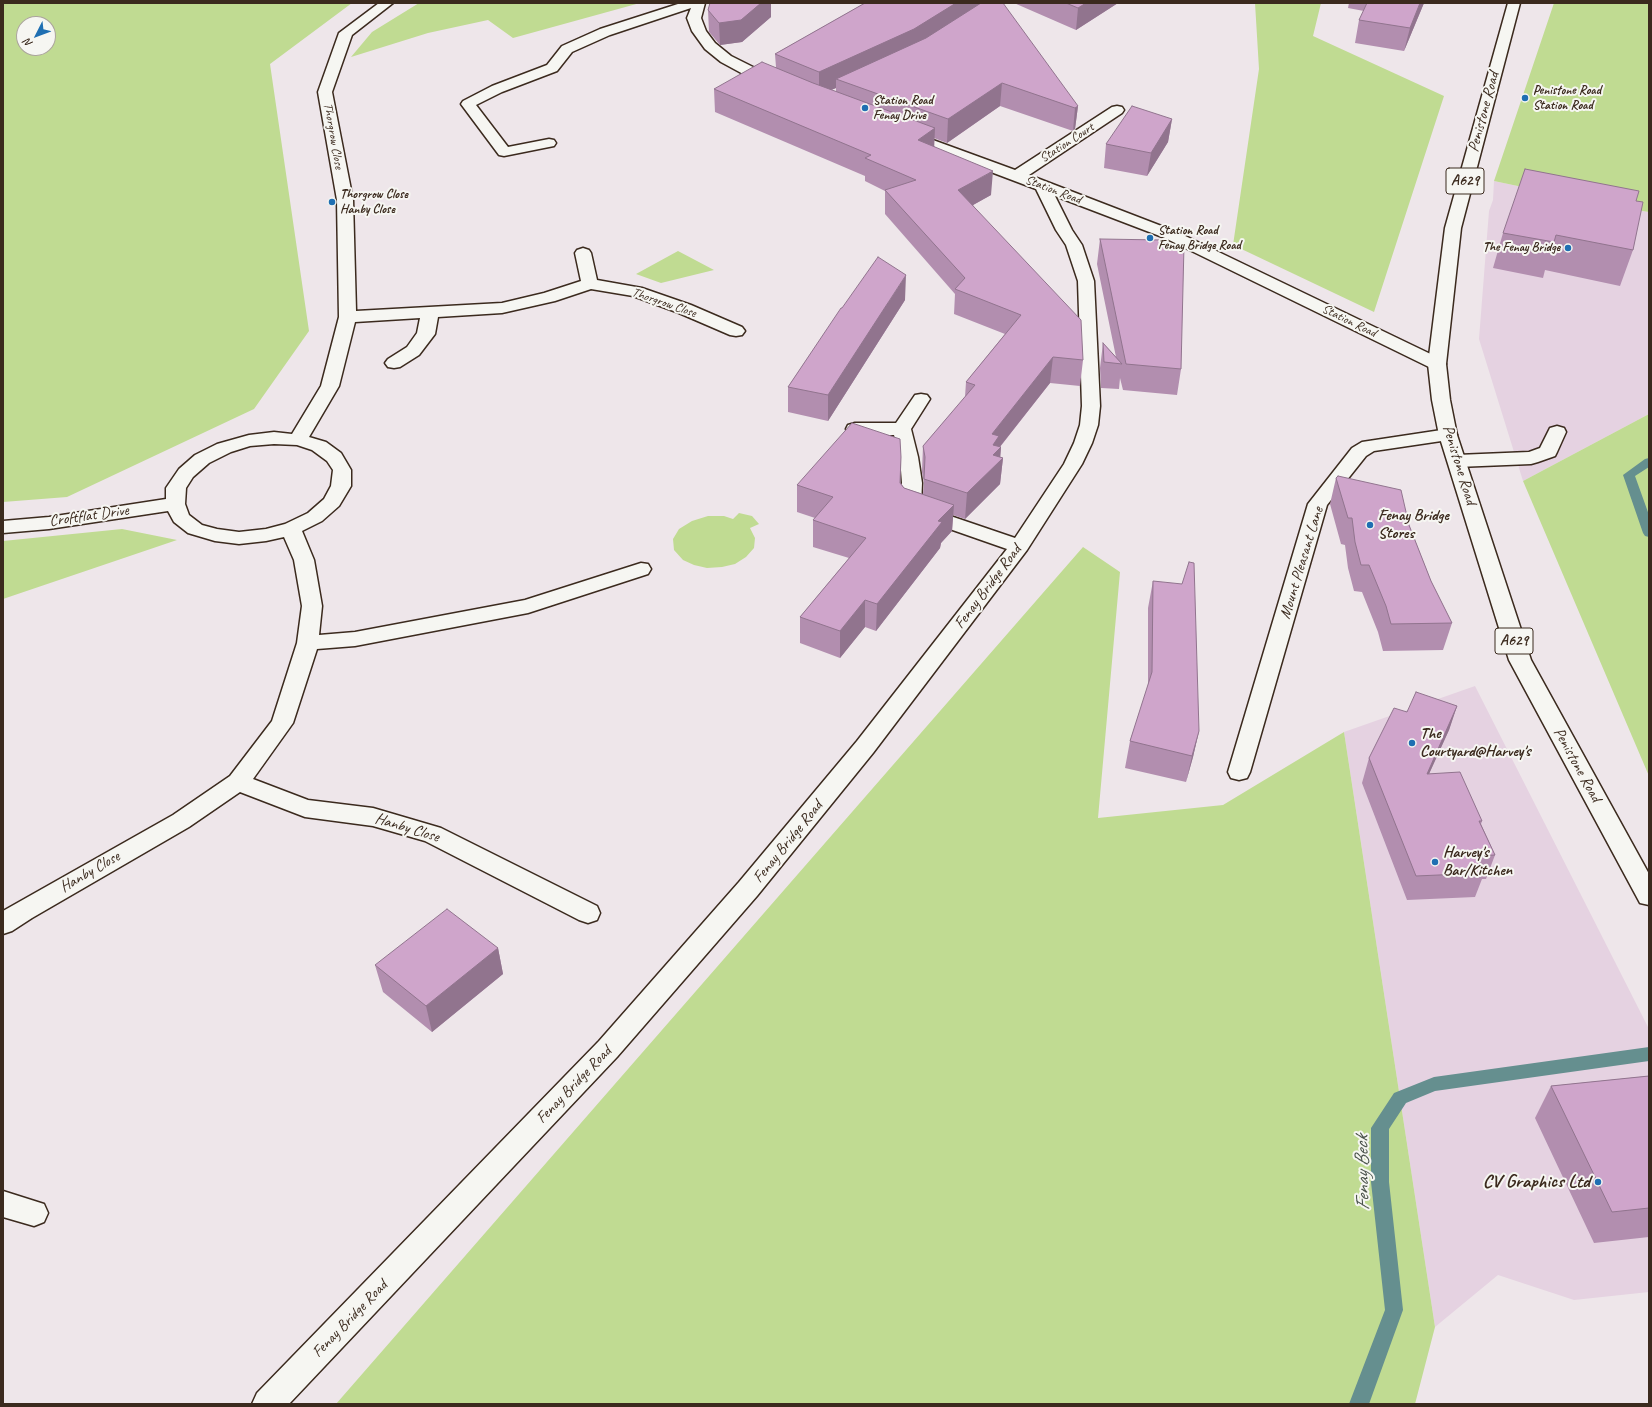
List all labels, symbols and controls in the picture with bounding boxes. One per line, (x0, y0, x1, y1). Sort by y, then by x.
north arrow (16, 16, 56, 56)
text: N (20, 36, 35, 51)
street label: Penistone Road (1464, 70, 1504, 154)
place label: Penistone Road Station Road (1533, 83, 1601, 114)
place label: Station Road Fenay Drive (873, 93, 933, 124)
marker: Penistone Road Station Road (1520, 93, 1530, 103)
street label: Thorgrow Close (320, 102, 346, 170)
marker: Station Road Fenay Drive (860, 103, 870, 113)
street label: Station Court (1037, 120, 1097, 166)
road number: A629 (1446, 168, 1484, 194)
street label: Station Road (1023, 172, 1083, 208)
place label: Thorgrow Close Hanby Close (340, 187, 408, 218)
marker: Thorgrow Close Hanby Close (327, 197, 337, 207)
place label: Station Road Fenay Bridge Road (1158, 223, 1241, 254)
marker: Station Road Fenay Bridge Road (1145, 233, 1155, 243)
place label: The Fenay Bridge (1483, 240, 1560, 256)
marker: The Fenay Bridge (1563, 243, 1573, 253)
street label: Thorgrow Close (630, 285, 698, 321)
street label: Station Road (1319, 301, 1379, 341)
street label: Penistone Road (1438, 423, 1480, 507)
street label: Croftflat Drive (48, 501, 130, 531)
street label: Mount Pleasant Lane (1276, 505, 1328, 621)
place label: Fenay Bridge Stores (1378, 506, 1449, 544)
marker: Fenay Bridge Stores (1365, 520, 1375, 530)
street label: Fenay Bridge Road (950, 541, 1026, 633)
road number: A629 (1495, 628, 1533, 654)
place label: The Courtyard@Harvey's (1420, 724, 1531, 762)
street label: Penistone Road (1549, 725, 1605, 805)
marker: The Courtyard@Harvey's (1407, 738, 1417, 748)
street label: Fenay Bridge Road (749, 797, 827, 887)
street label: Hanby Close (373, 809, 441, 847)
place label: Harvey's Bar/Kitchen (1443, 843, 1512, 881)
street label: Hanby Close (57, 847, 123, 897)
marker: Harvey's Bar/Kitchen (1430, 857, 1440, 867)
street label: Fenay Bridge Road (532, 1042, 616, 1128)
water label: Fenay Beck (1350, 1135, 1376, 1211)
place label: CV Graphics Ltd (1483, 1171, 1590, 1193)
marker: CV Graphics Ltd (1593, 1177, 1603, 1187)
street label: Fenay Bridge Road (308, 1276, 392, 1362)

